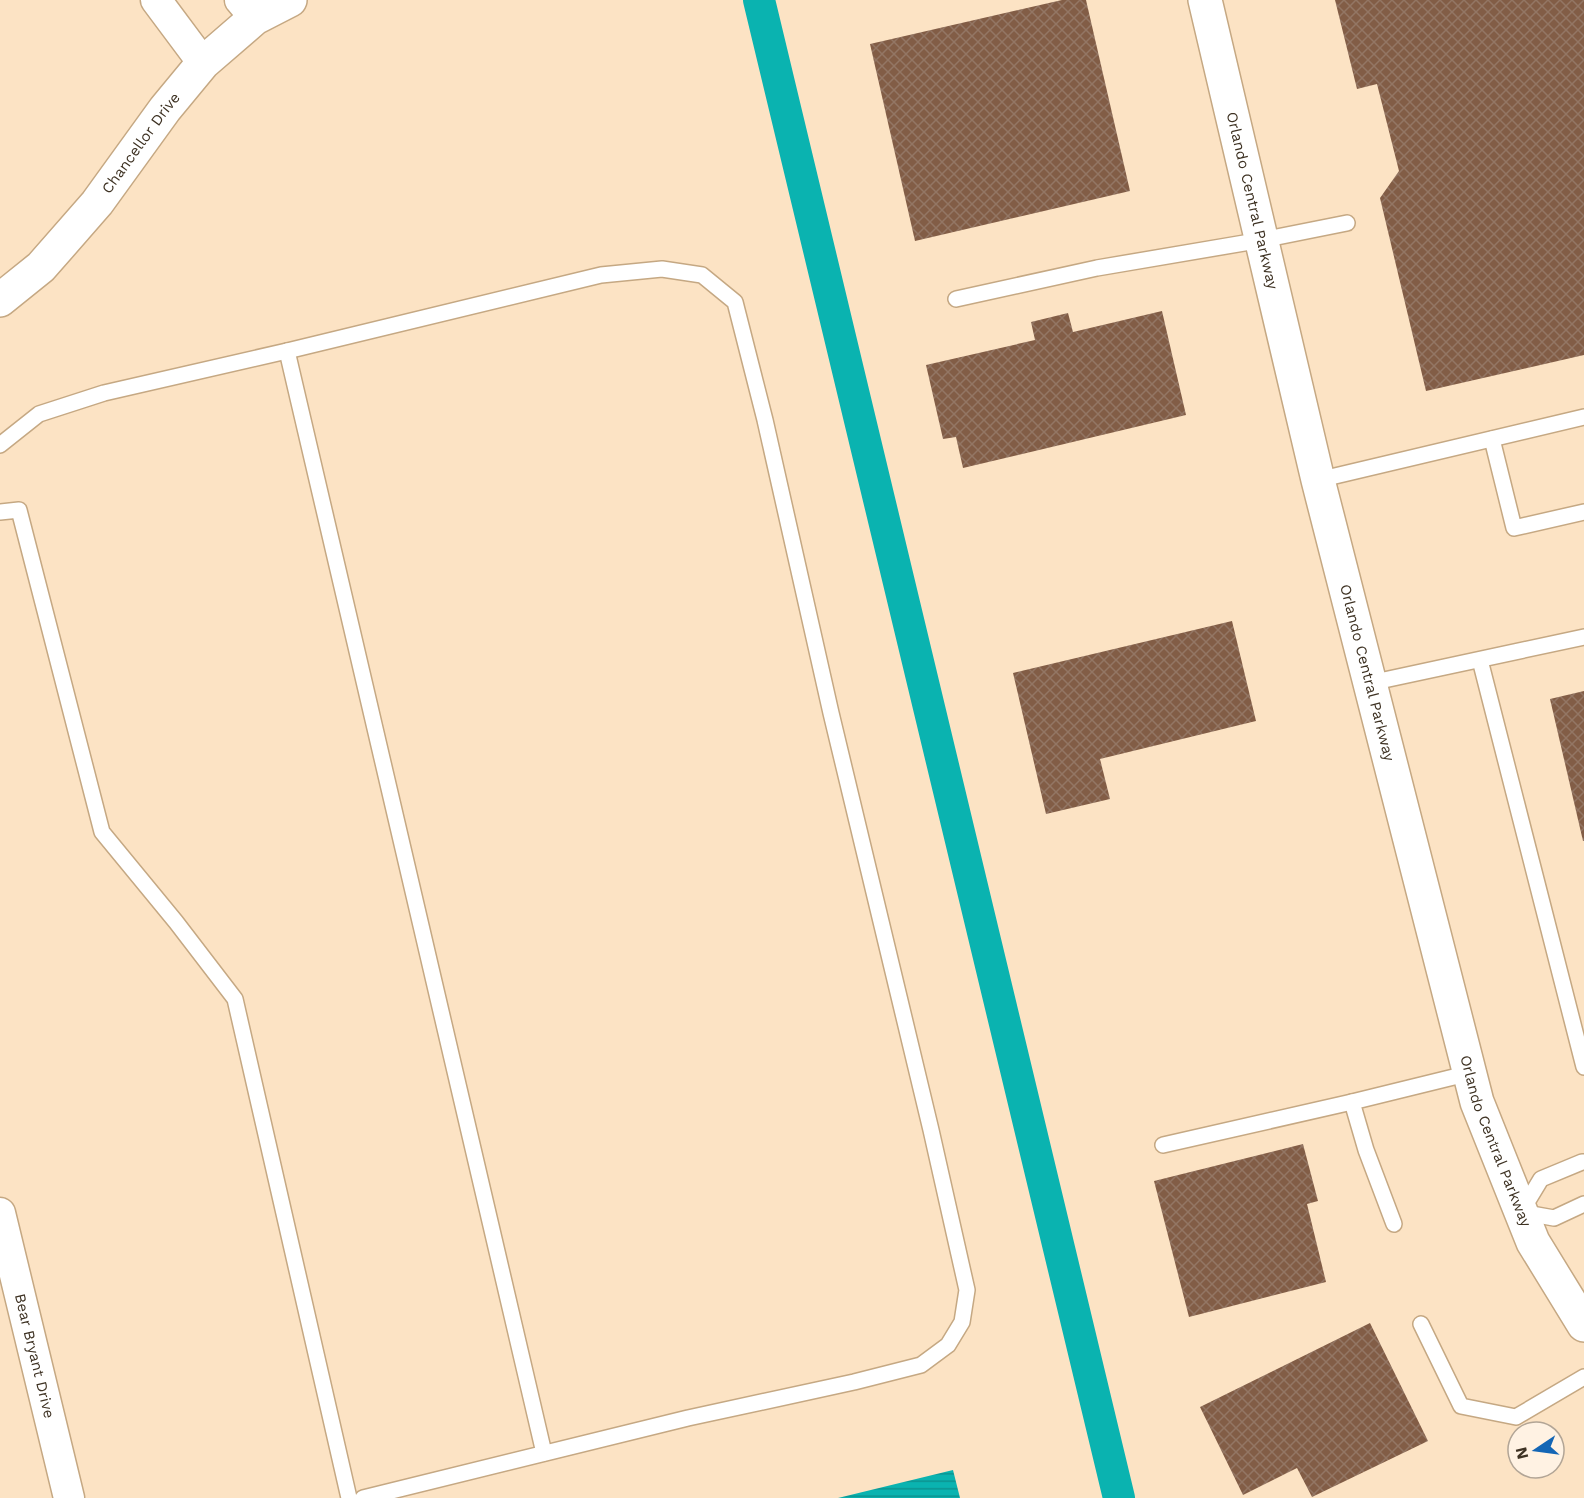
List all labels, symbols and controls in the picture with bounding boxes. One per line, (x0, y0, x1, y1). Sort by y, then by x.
street label: Chancellor Drive (98, 89, 184, 197)
street label: Orlando Central Parkway (1223, 110, 1282, 291)
street label: Orlando Central Parkway (1336, 582, 1399, 763)
street label: Orlando Central Parkway (1456, 1053, 1535, 1230)
street label: Bear Bryant Drive (11, 1292, 58, 1420)
north arrow (1506, 1420, 1566, 1480)
text: N (1511, 1445, 1532, 1461)

